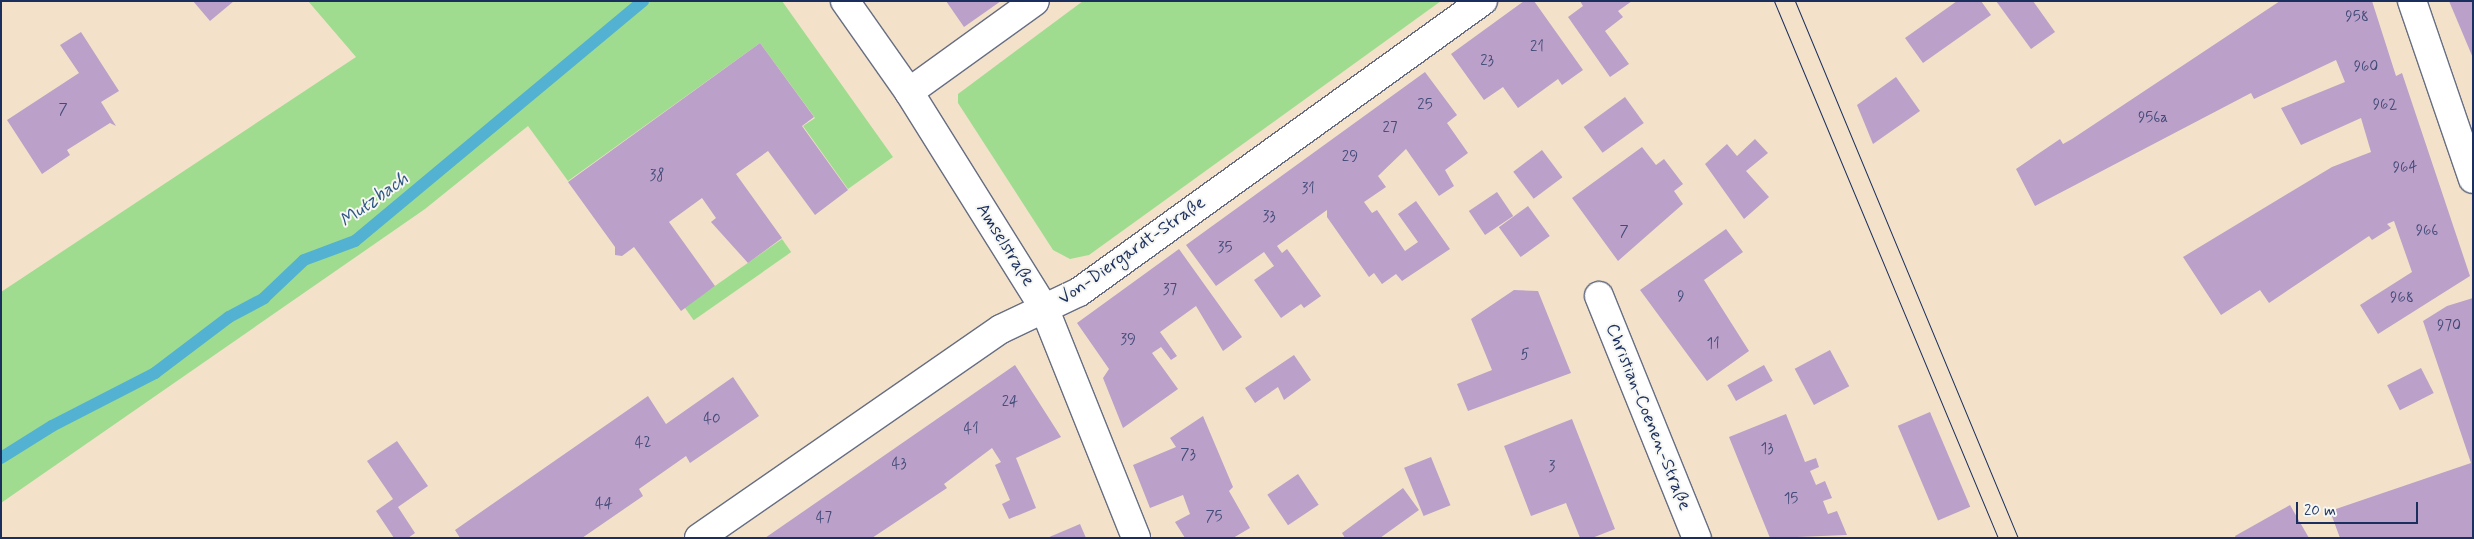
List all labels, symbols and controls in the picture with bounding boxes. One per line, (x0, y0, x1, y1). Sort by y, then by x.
house number: 958 (2345, 9, 2369, 27)
house number: 21 (1530, 39, 1544, 57)
house number: 23 (1480, 53, 1494, 71)
house number: 960 (2354, 59, 2378, 77)
house number: 25 (1417, 97, 1433, 115)
house number: 962 (2373, 97, 2397, 115)
house number: 7 (58, 102, 68, 120)
house number: 956a (2138, 110, 2168, 128)
house number: 27 (1383, 120, 1397, 138)
house number: 29 (1342, 149, 1358, 167)
house number: 964 (2393, 160, 2417, 178)
water label: Mutzbach (335, 168, 413, 232)
house number: 38 (650, 168, 664, 186)
house number: 31 (1301, 181, 1315, 199)
street label: Von-Diergardt-Straße (1054, 192, 1210, 310)
street label: Amselstraße (971, 199, 1039, 291)
house number: 33 (1262, 209, 1276, 227)
house number: 966 (2416, 223, 2438, 241)
house number: 7 (1619, 224, 1629, 242)
house number: 35 (1218, 240, 1232, 258)
house number: 37 (1163, 282, 1177, 300)
house number: 9 (1677, 289, 1685, 307)
house number: 968 (2390, 290, 2414, 308)
house number: 970 (2437, 318, 2461, 336)
street label: Christian-Coenen-Straße (1601, 320, 1695, 514)
house number: 39 (1120, 332, 1136, 350)
house number: 11 (1706, 336, 1720, 354)
house number: 5 (1521, 347, 1529, 365)
house number: 24 (1002, 394, 1018, 412)
house number: 40 (703, 411, 721, 429)
house number: 41 (963, 421, 979, 439)
house number: 42 (635, 435, 651, 453)
house number: 13 (1760, 441, 1774, 459)
house number: 73 (1180, 447, 1196, 465)
house number: 43 (891, 456, 907, 474)
house number: 3 (1549, 459, 1555, 477)
house number: 15 (1784, 491, 1798, 509)
scale bar (2299, 492, 2422, 524)
house number: 44 (595, 496, 613, 514)
text: 20 m (2304, 501, 2336, 521)
house number: 75 (1205, 509, 1223, 527)
house number: 47 (816, 510, 832, 528)

